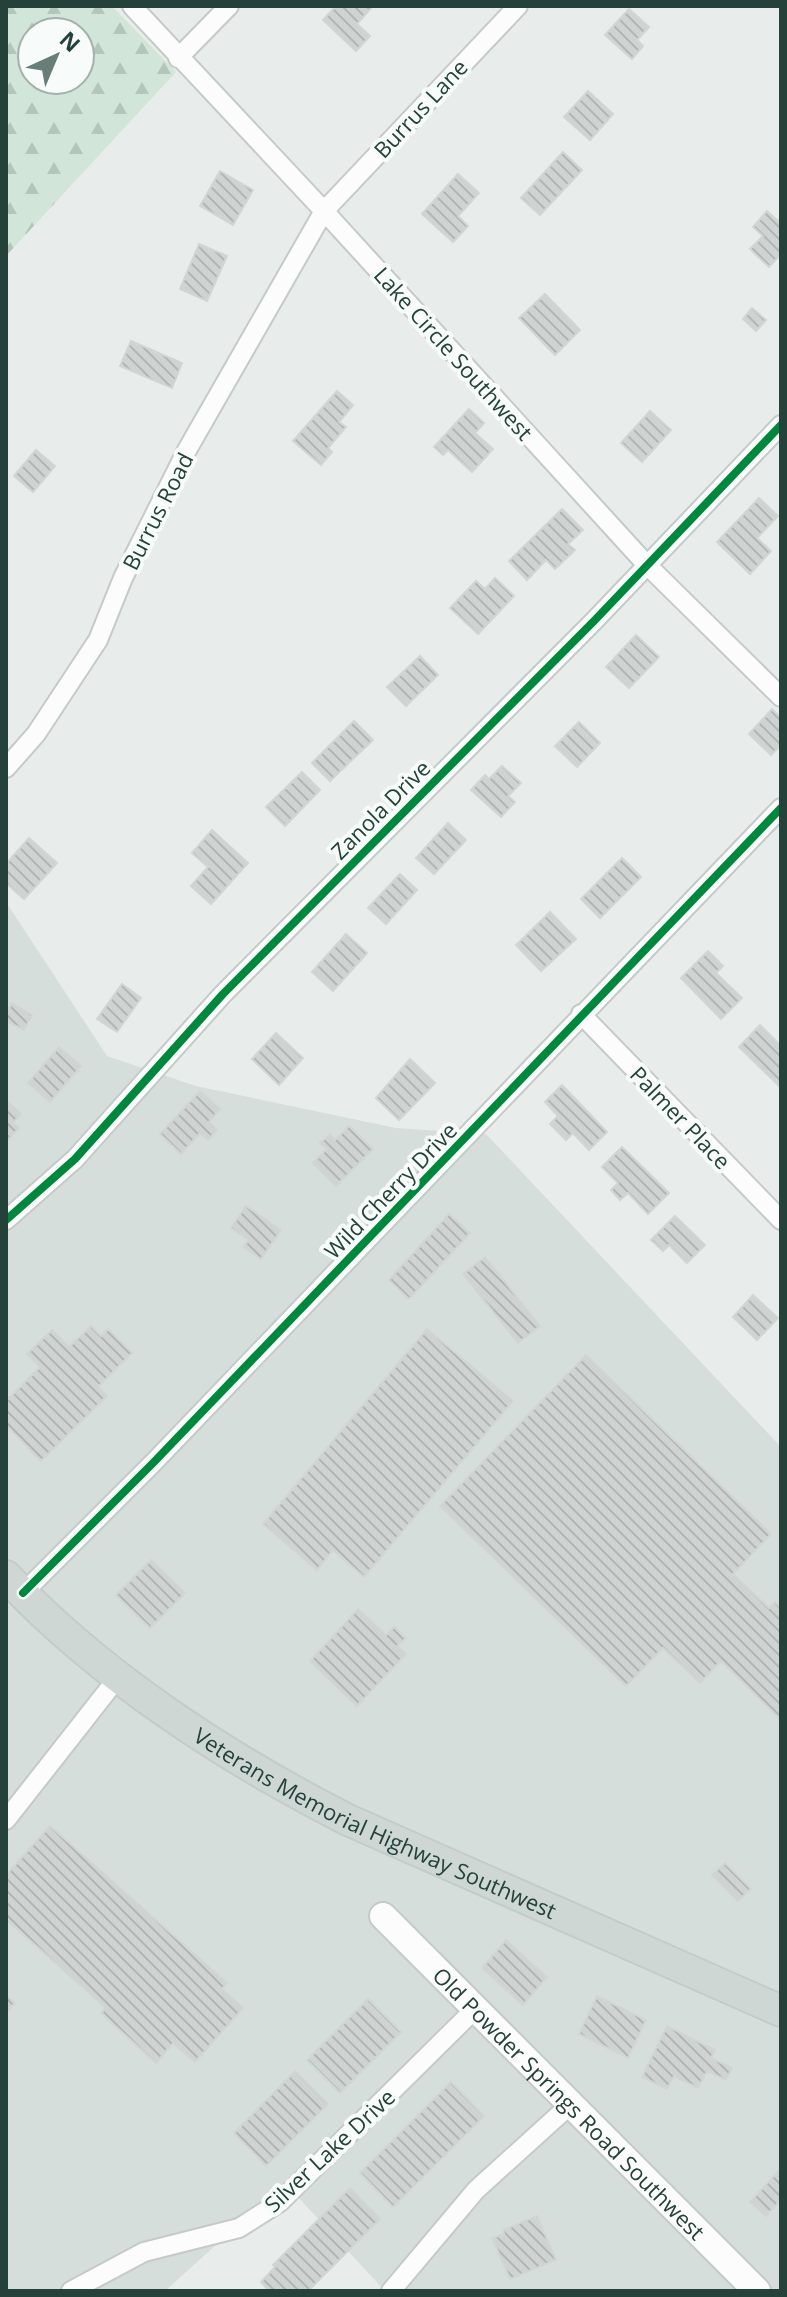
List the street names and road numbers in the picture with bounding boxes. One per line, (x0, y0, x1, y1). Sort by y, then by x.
street label: Burrus Lane (366, 52, 474, 164)
street label: Lake Circle Southwest (368, 260, 540, 446)
street label: Burrus Road (115, 447, 199, 575)
street label: Zanola Drive (324, 753, 436, 865)
street label: Palmer Place (624, 1059, 738, 1175)
street label: Wild Cherry Drive (317, 1115, 463, 1265)
street label: Veterans Memorial Highway Southwest (188, 1720, 562, 1925)
street label: Old Powder Springs Road Southwest (427, 1960, 712, 2246)
street label: Silver Lake Drive (257, 2082, 401, 2218)

